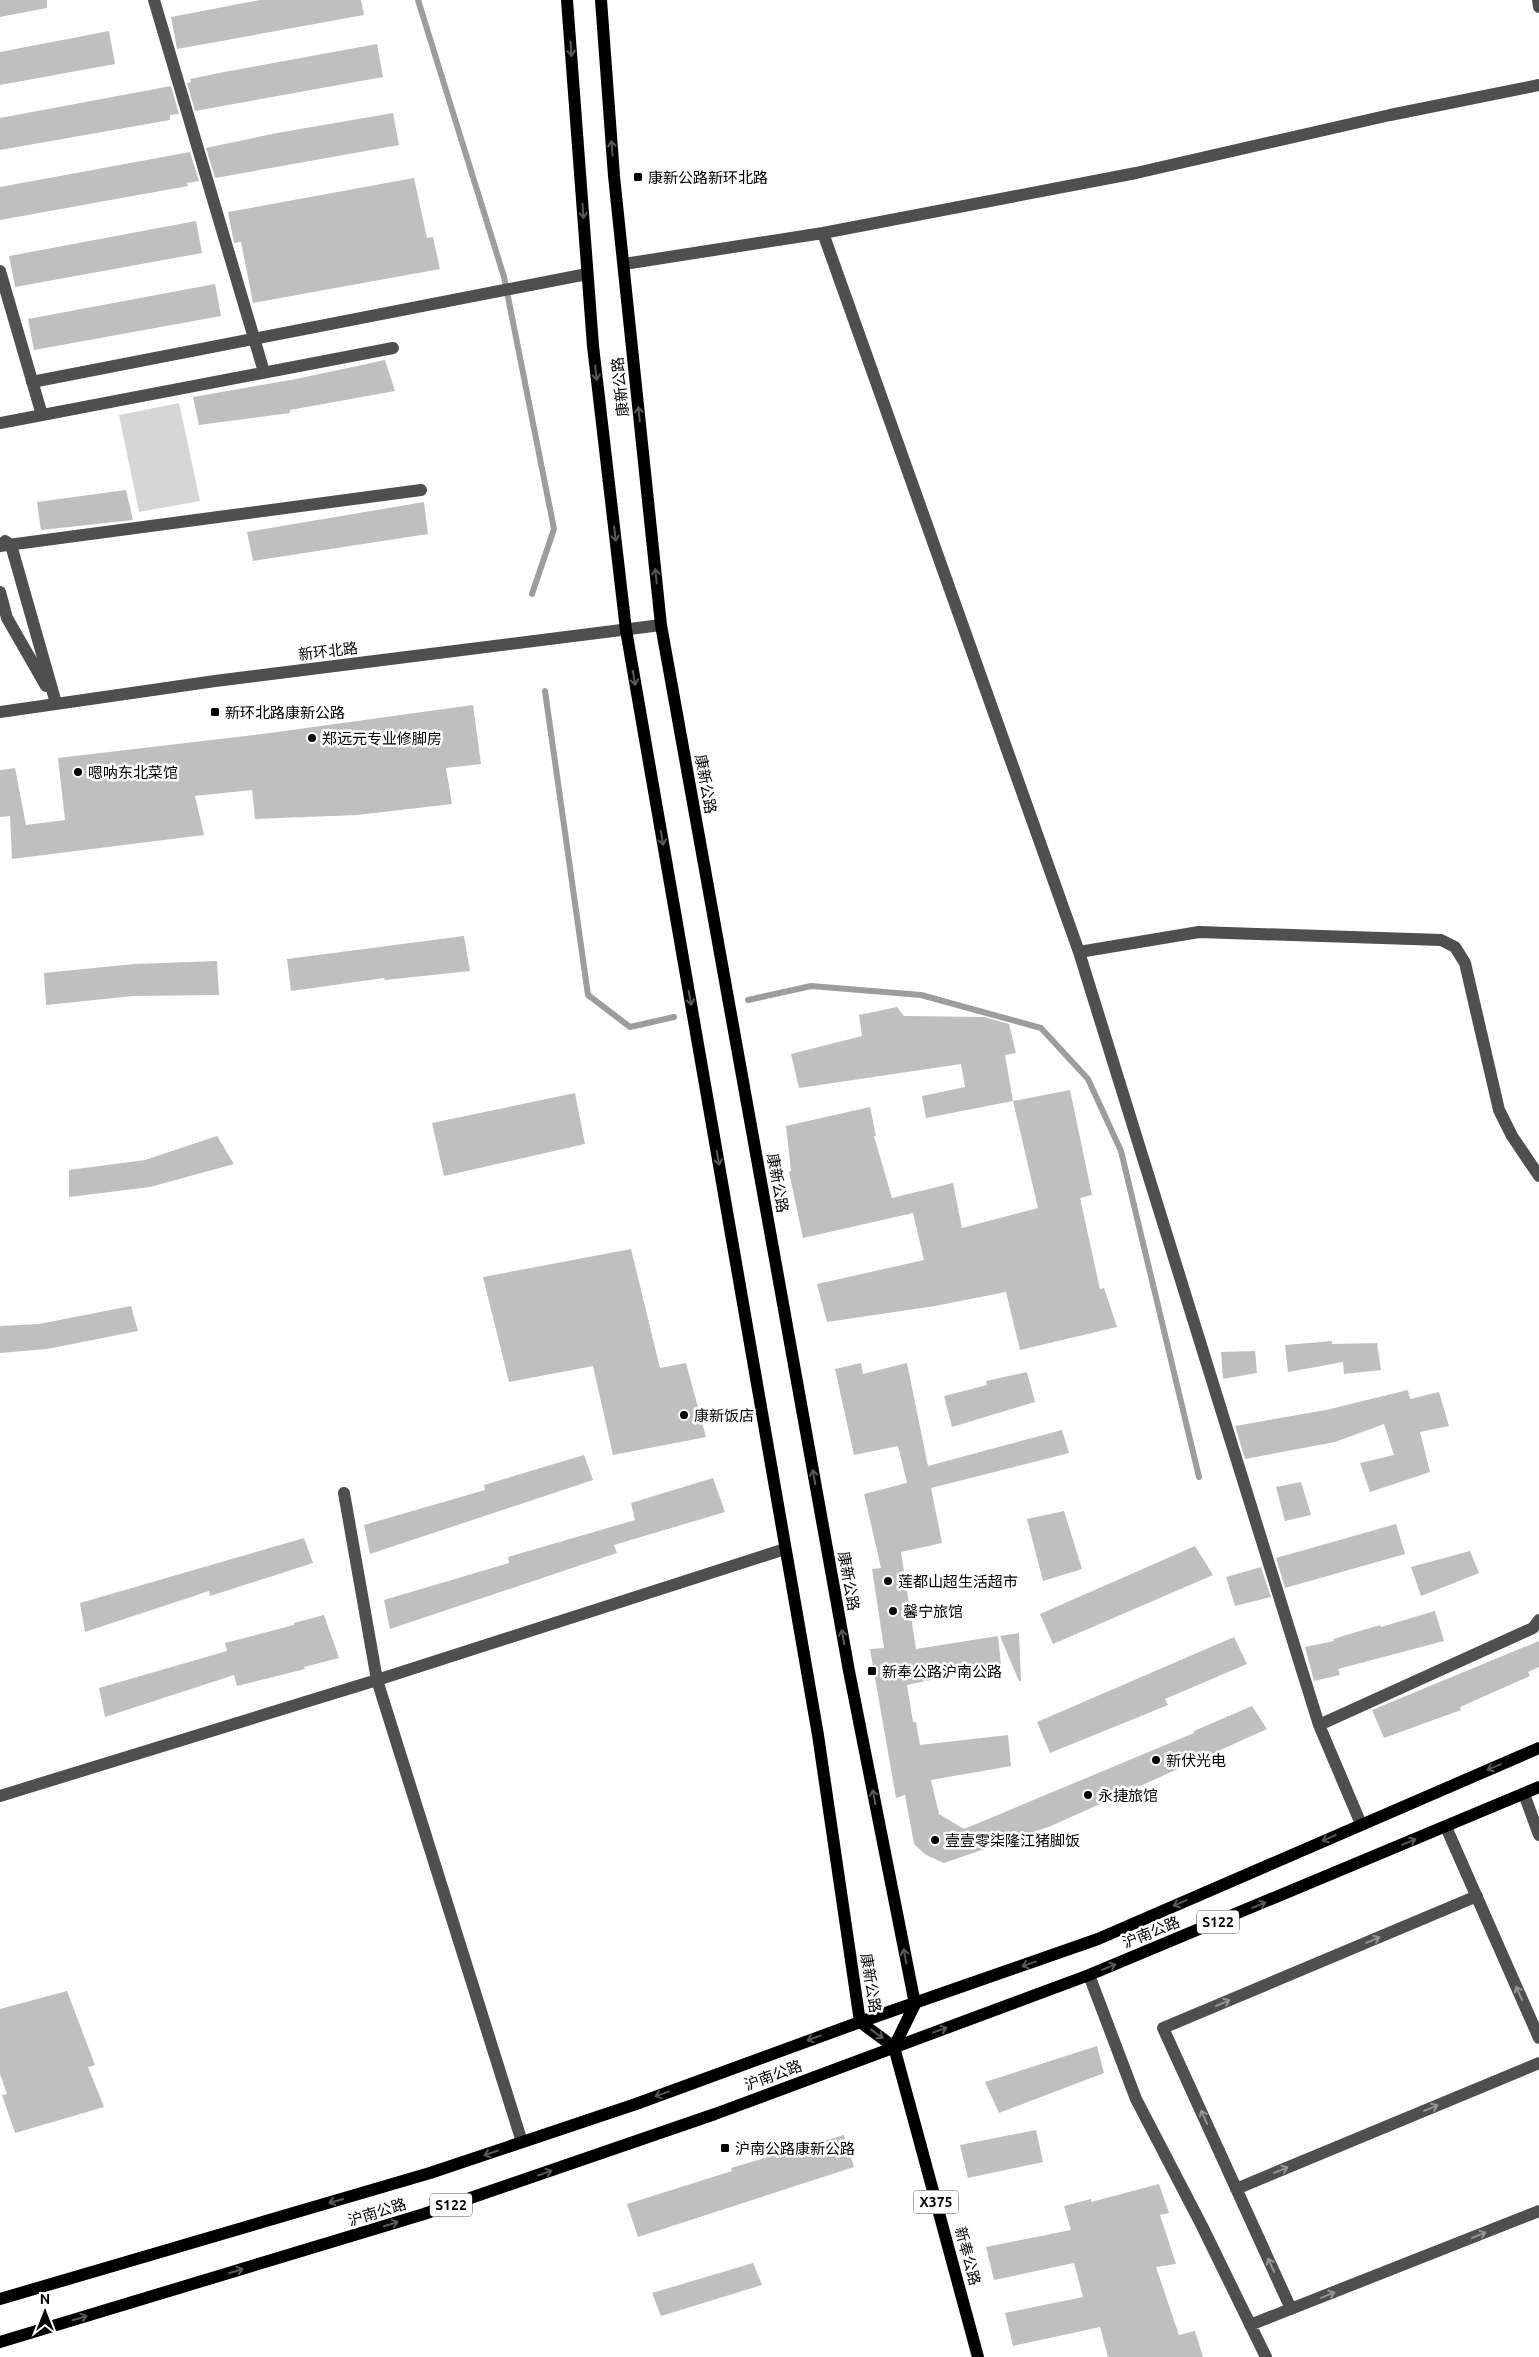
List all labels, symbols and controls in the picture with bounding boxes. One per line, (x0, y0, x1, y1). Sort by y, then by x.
one-way arrow (566, 40, 576, 56)
one-way arrow (608, 141, 617, 157)
place label: 康新公路新环北路 (648, 169, 768, 186)
marker: 康新公路新环北路 (632, 171, 644, 183)
one-way arrow (578, 202, 587, 218)
street label: 康新公路 (608, 356, 632, 418)
one-way arrow (591, 364, 601, 380)
one-way arrow (635, 407, 644, 423)
one-way arrow (610, 526, 620, 542)
one-way arrow (651, 568, 661, 584)
street label: 新环北路 (297, 639, 359, 663)
one-way arrow (630, 670, 640, 686)
place label: 新环北路康新公路 (225, 704, 345, 721)
marker: 新环北路康新公路 (209, 706, 221, 718)
place label: 郑远元专业修脚房 (322, 730, 442, 747)
marker: 郑远元专业修脚房 (306, 732, 318, 744)
street label: 康新公路 (692, 753, 720, 815)
place label: 嗯呐东北菜馆 (88, 764, 178, 781)
marker: 嗯呐东北菜馆 (72, 766, 84, 778)
one-way arrow (658, 830, 668, 846)
one-way arrow (685, 990, 695, 1006)
one-way arrow (713, 1150, 723, 1166)
street label: 康新公路 (764, 1152, 792, 1214)
place label: 康新饭店 (694, 1407, 754, 1424)
marker: 康新饭店 (678, 1409, 690, 1421)
one-way arrow (809, 1470, 819, 1486)
street label: 康新公路 (835, 1550, 863, 1612)
place label: 莲都山超生活超市 (898, 1573, 1018, 1590)
marker: 莲都山超生活超市 (882, 1575, 894, 1587)
place label: 馨宁旅馆 (903, 1603, 963, 1620)
marker: 馨宁旅馆 (887, 1605, 899, 1617)
one-way arrow (837, 1630, 847, 1646)
place label: 新奉公路沪南公路 (882, 1663, 1002, 1680)
marker: 新奉公路沪南公路 (866, 1665, 878, 1677)
place label: 新伏光电 (1166, 1752, 1226, 1769)
marker: 新伏光电 (1150, 1754, 1162, 1766)
one-way arrow (1487, 1763, 1502, 1773)
place label: 永捷旅馆 (1098, 1787, 1158, 1804)
one-way arrow (868, 1789, 878, 1805)
marker: 永捷旅馆 (1082, 1789, 1094, 1801)
place label: 壹壹零柒隆江猪脚饭 (945, 1832, 1080, 1849)
marker: 壹壹零柒隆江猪脚饭 (929, 1834, 941, 1846)
one-way arrow (1322, 1834, 1337, 1844)
one-way arrow (1401, 1837, 1416, 1847)
one-way arrow (1173, 1899, 1188, 1909)
one-way arrow (1251, 1900, 1266, 1909)
road number: S122 (1197, 1910, 1239, 1934)
street label: 沪南公路 (1120, 1913, 1182, 1951)
one-way arrow (1365, 1934, 1380, 1944)
one-way arrow (900, 1949, 910, 1965)
street label: 康新公路 (858, 1952, 884, 2014)
one-way arrow (1022, 1960, 1037, 1969)
one-way arrow (1100, 1962, 1116, 1971)
one-way arrow (1514, 1986, 1524, 2001)
one-way arrow (1215, 1998, 1230, 2007)
one-way arrow (932, 2025, 947, 2034)
one-way arrow (870, 2029, 883, 2040)
one-way arrow (807, 2034, 822, 2043)
street label: 沪南公路 (742, 2057, 804, 2093)
one-way arrow (654, 2090, 670, 2099)
one-way arrow (1423, 2102, 1438, 2112)
one-way arrow (1198, 2110, 1208, 2125)
place label: 沪南公路康新公路 (735, 2140, 855, 2157)
marker: 沪南公路康新公路 (719, 2142, 731, 2154)
one-way arrow (484, 2148, 500, 2158)
one-way arrow (1274, 2165, 1289, 2174)
one-way arrow (537, 2167, 553, 2177)
road number: X375 (914, 2190, 958, 2214)
road number: S122 (430, 2194, 472, 2216)
street label: 沪南公路 (346, 2195, 408, 2229)
one-way arrow (329, 2196, 345, 2206)
one-way arrow (383, 2219, 399, 2229)
street label: 新奉公路 (952, 2225, 984, 2287)
one-way arrow (1471, 2229, 1486, 2239)
one-way arrow (1266, 2258, 1275, 2273)
one-way arrow (227, 2266, 243, 2276)
north arrow (20, 2287, 70, 2337)
one-way arrow (1320, 2289, 1335, 2299)
text: N (40, 2291, 50, 2307)
one-way arrow (72, 2313, 88, 2322)

